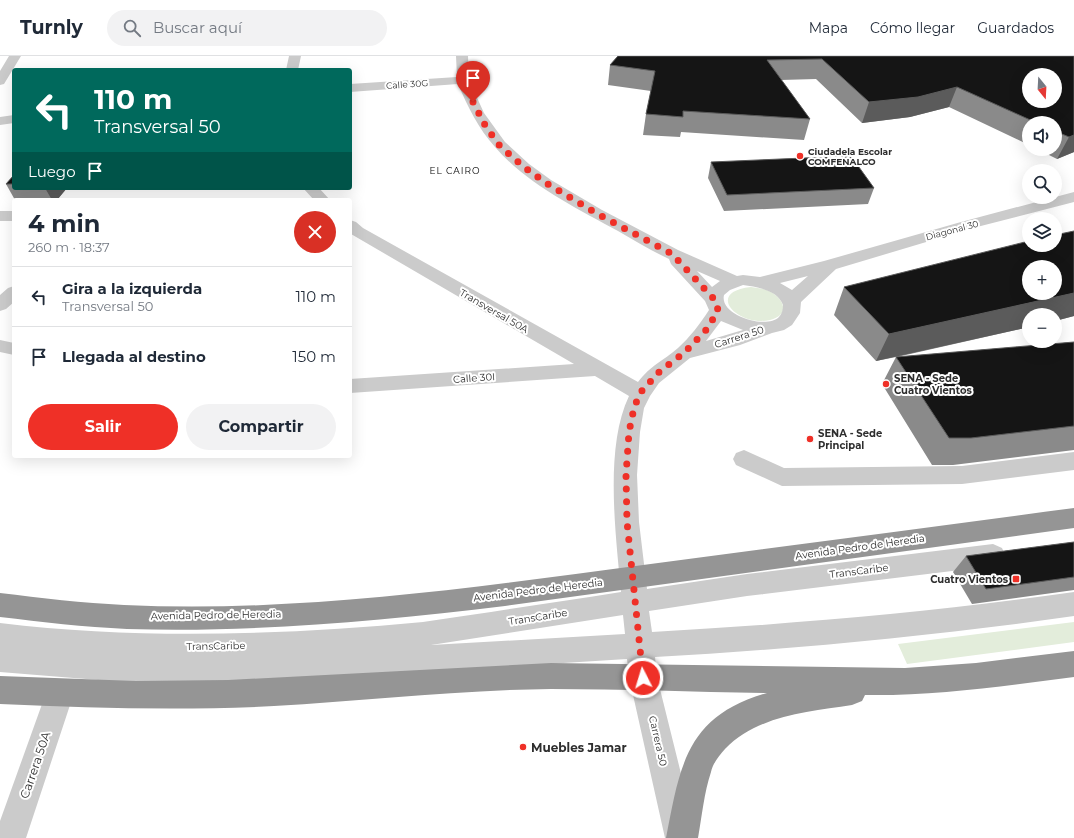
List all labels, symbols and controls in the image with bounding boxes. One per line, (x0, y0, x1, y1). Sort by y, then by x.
search box (107, 10, 387, 46)
text: Turnly (20, 16, 83, 39)
icon: search (121, 17, 143, 39)
text: Buscar aquí (153, 18, 242, 37)
text: Mapa (809, 19, 848, 37)
text: Cómo llegar (870, 19, 955, 37)
text: Guardados (977, 19, 1054, 37)
pin (456, 61, 490, 102)
icon: arrive (462, 67, 484, 89)
north arrow (1022, 68, 1062, 108)
map controls (1022, 68, 1062, 348)
street label: Calle 30G (386, 77, 428, 91)
text: 110 m (94, 82, 172, 116)
icon: left (28, 84, 80, 136)
text: Transversal 50 (94, 116, 221, 138)
button: sound (1022, 116, 1062, 156)
place label: Ciudadela Escolar COMFENALCO (808, 146, 892, 167)
marker: Ciudadela Escolar COMFENALCO (795, 151, 805, 161)
icon: arrive (84, 160, 106, 182)
text: Luego (28, 162, 76, 181)
button: search (1022, 164, 1062, 204)
district label: EL CAIRO (429, 165, 481, 176)
text: 4 min (28, 209, 100, 238)
button: close (294, 211, 336, 253)
button: layers (1022, 212, 1062, 252)
street label: Diagonal 30 (924, 218, 980, 242)
text: 260 m · 18:37 (28, 239, 110, 255)
button: + (1022, 260, 1062, 300)
text: Gira a la izquierda (62, 279, 202, 298)
icon: left (28, 286, 50, 308)
street label: Transversal 50A (457, 286, 531, 336)
text: 110 m (295, 287, 336, 306)
text: Transversal 50 (62, 298, 153, 314)
button: − (1022, 308, 1062, 348)
street label: Carrera 50 (713, 323, 766, 351)
icon: arrive (28, 346, 50, 368)
text: Llegada al destino (62, 347, 206, 366)
text: 150 m (292, 347, 336, 366)
street label: Calle 30I (452, 370, 496, 386)
place label: SENA - Sede Cuatro Vientos (894, 372, 972, 397)
marker: SENA - Sede Cuatro Vientos (881, 379, 891, 389)
button: Salir (28, 404, 178, 450)
button: Compartir (186, 404, 336, 450)
place label: SENA - Sede Principal (818, 427, 882, 452)
marker: SENA - Sede Principal (805, 434, 815, 444)
street label: Avenida Pedro de Heredia (794, 531, 926, 563)
street label: TransCaribe (829, 561, 889, 581)
place label: Cuatro Vientos (930, 573, 1009, 586)
marker: Cuatro Vientos (1011, 574, 1021, 584)
street label: Avenida Pedro de Heredia (472, 576, 604, 604)
street label: TransCaribe (508, 606, 568, 628)
street label: Avenida Pedro de Heredia (151, 607, 281, 623)
street label: TransCaribe (186, 639, 246, 653)
position arrow (622, 657, 664, 699)
street label: Carrera 50 (646, 715, 670, 768)
street label: Carrera 50A (17, 729, 54, 801)
place label: Muebles Jamar (531, 740, 627, 755)
marker: Muebles Jamar (518, 742, 528, 752)

